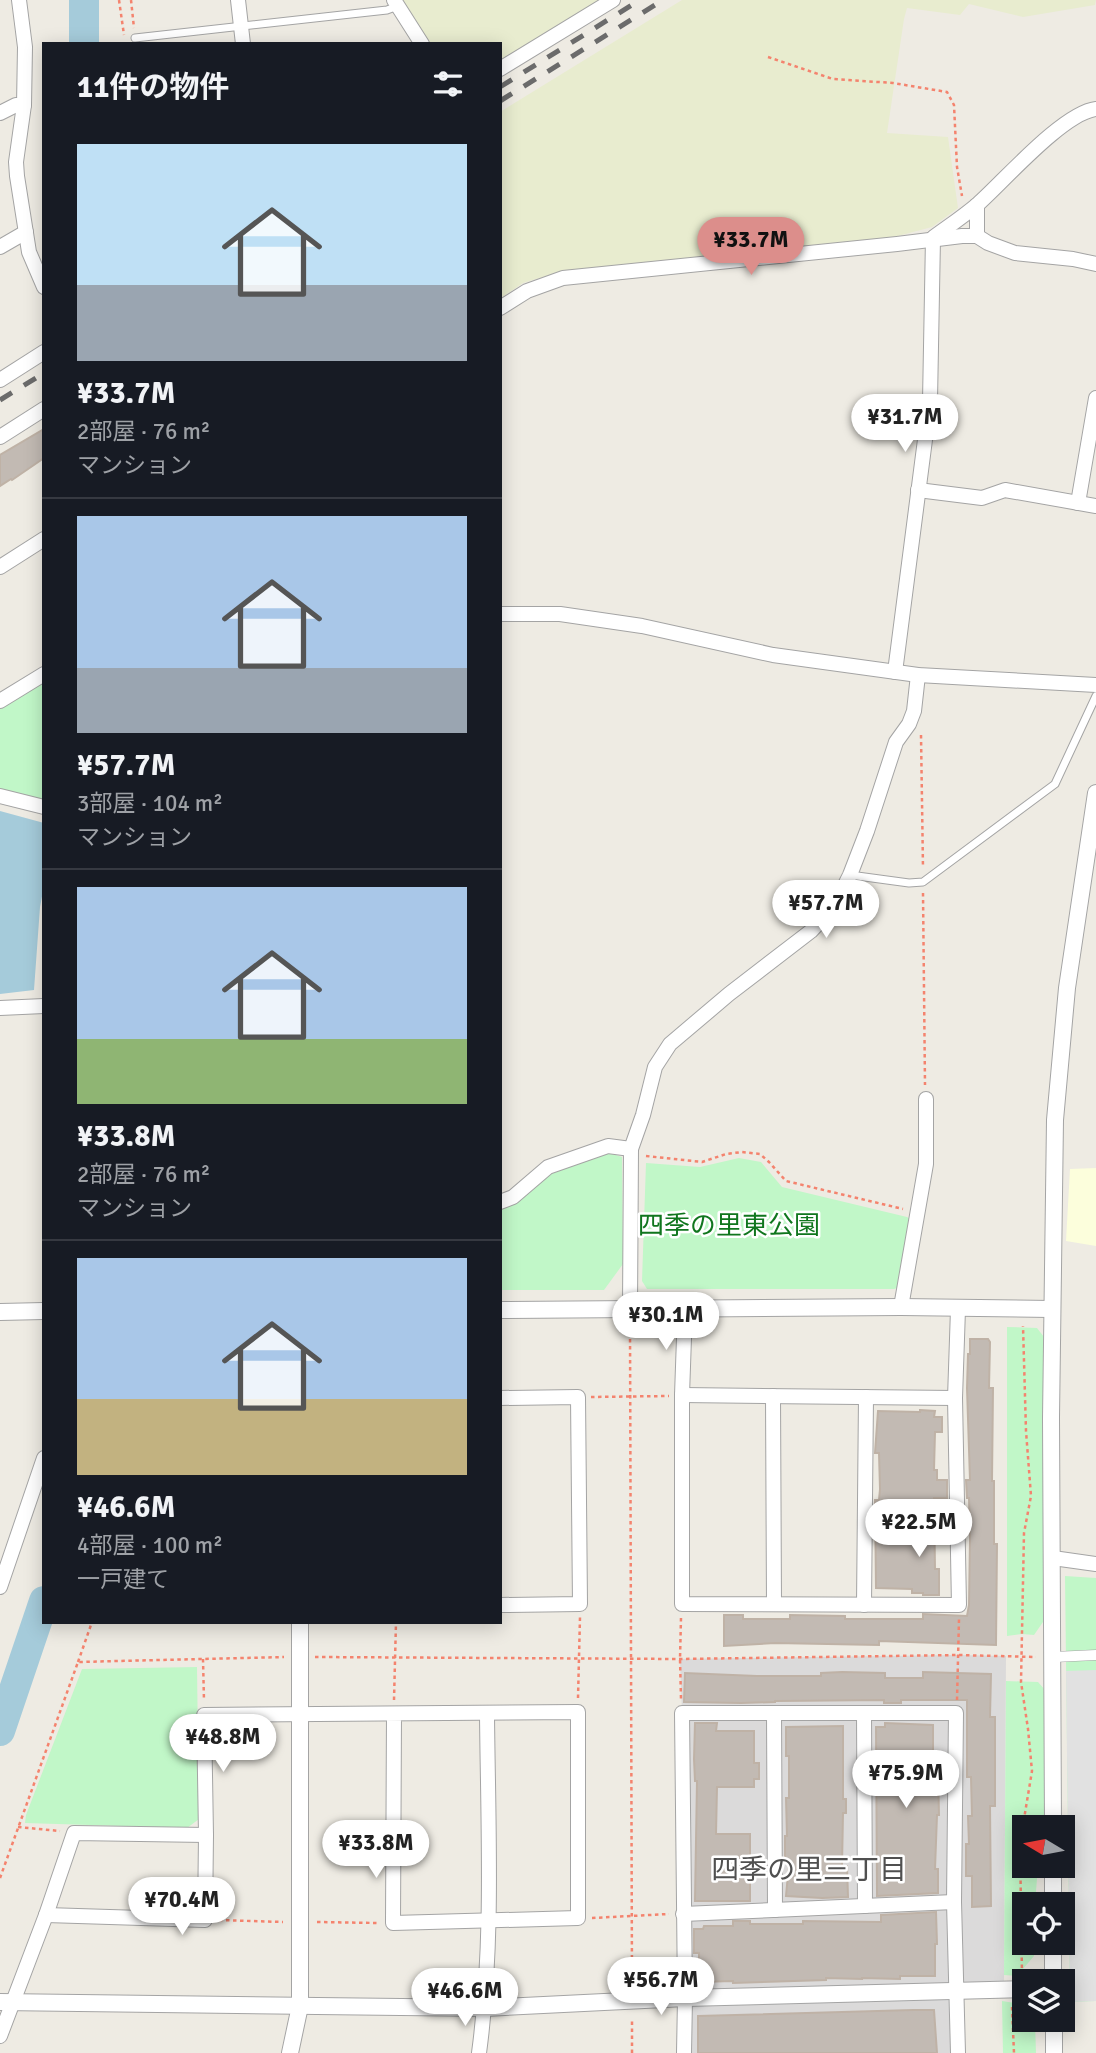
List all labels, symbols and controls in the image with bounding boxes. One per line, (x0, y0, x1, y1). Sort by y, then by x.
icon: filters (429, 65, 467, 103)
text: 11件の物件 (77, 69, 229, 106)
icon: home (209, 189, 335, 315)
pin: ¥33.7M (694, 218, 808, 277)
text: ¥33.7M (713, 225, 789, 254)
text: ¥33.7M (77, 375, 175, 412)
pin: ¥31.7M (848, 394, 962, 454)
text: ¥31.7M (867, 402, 943, 431)
text: 2部屋 · 76 m² (77, 417, 210, 446)
text: マンション (77, 451, 192, 480)
icon: home (209, 561, 335, 687)
text: ¥57.7M (77, 747, 175, 784)
text: 3部屋 · 104 m² (77, 789, 223, 818)
text: マンション (77, 823, 192, 852)
pin: ¥57.7M (769, 880, 883, 940)
text: ¥57.7M (788, 888, 864, 917)
icon: home (209, 932, 335, 1058)
text: ¥33.8M (77, 1118, 175, 1155)
text: 2部屋 · 76 m² (77, 1160, 210, 1189)
text: マンション (77, 1194, 192, 1223)
park label: 四季の里東公園 (638, 1210, 820, 1242)
pin: ¥30.1M (609, 1292, 723, 1352)
text: ¥30.1M (628, 1300, 704, 1329)
icon: home (209, 1303, 335, 1429)
text: ¥46.6M (77, 1489, 175, 1526)
pin: ¥22.5M (862, 1500, 976, 1559)
text: ¥22.5M (881, 1507, 957, 1536)
text: 4部屋 · 100 m² (77, 1531, 223, 1560)
text: 一戸建て (77, 1565, 169, 1594)
pin: ¥48.8M (166, 1714, 280, 1774)
text: ¥48.8M (185, 1722, 261, 1751)
pin: ¥75.9M (849, 1750, 963, 1810)
text: ¥75.9M (868, 1758, 944, 1787)
north arrow (1012, 1815, 1074, 1878)
map controls (1012, 1815, 1075, 2032)
pin: ¥33.8M (319, 1820, 433, 1880)
text: ¥33.8M (338, 1828, 414, 1857)
district label: 四季の里三丁目 (711, 1853, 907, 1887)
pin: ¥70.4M (125, 1878, 239, 1937)
text: ¥70.4M (144, 1885, 220, 1914)
button: locate (1012, 1892, 1075, 1955)
pin: ¥56.7M (604, 1958, 718, 2017)
text: ¥56.7M (623, 1965, 699, 1994)
pin: ¥46.6M (408, 1968, 522, 2028)
button: layers (1012, 1969, 1075, 2032)
text: ¥46.6M (427, 1976, 503, 2005)

